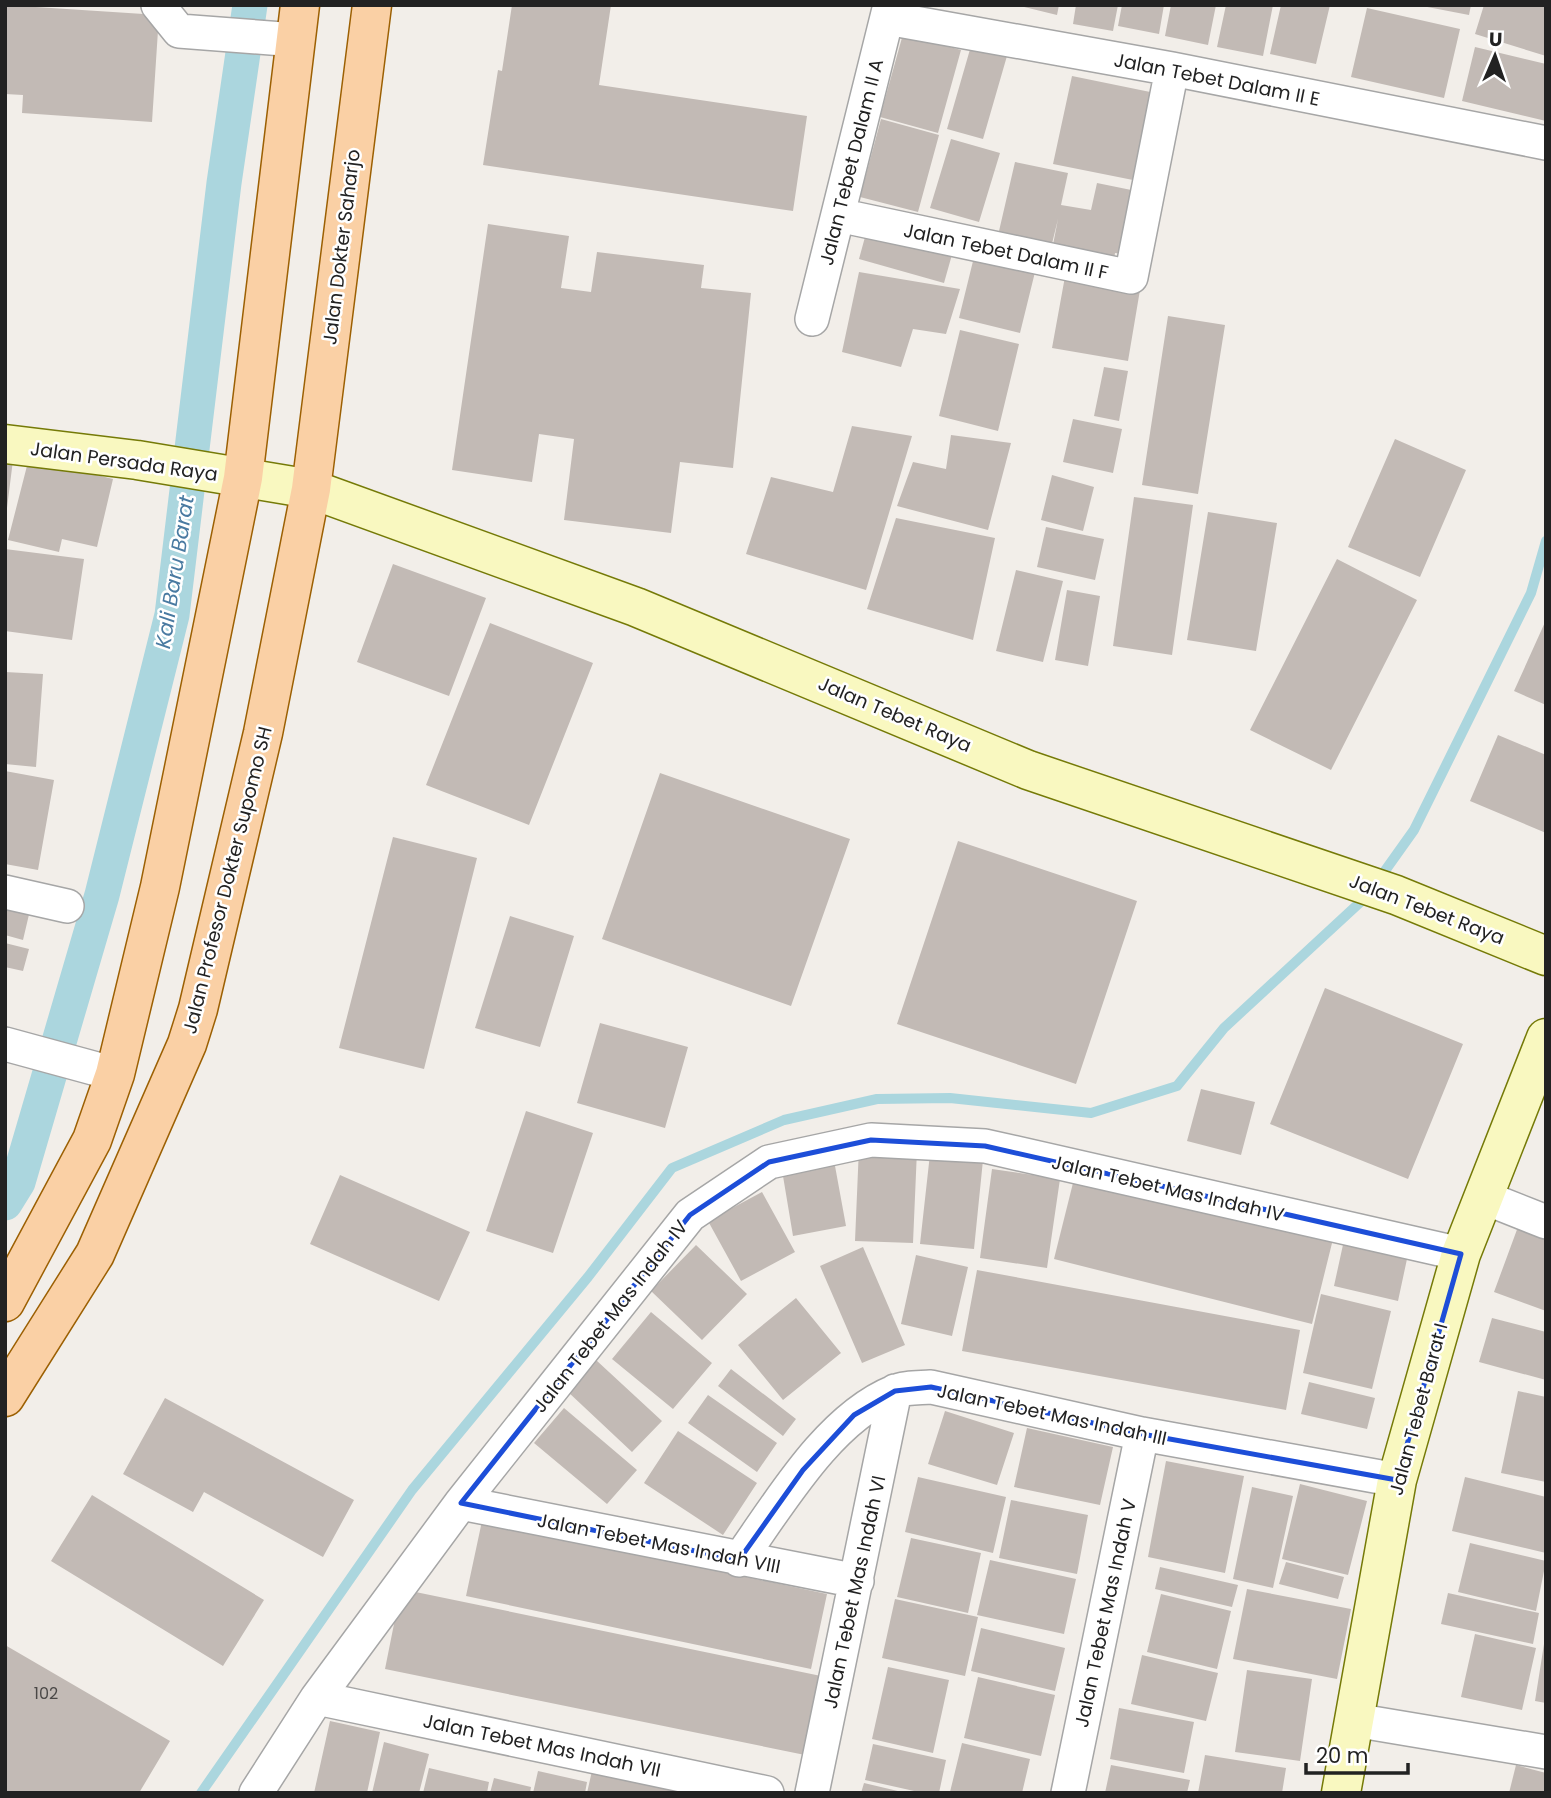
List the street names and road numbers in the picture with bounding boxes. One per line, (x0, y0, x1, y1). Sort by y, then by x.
street label: Jalan Tebet Dalam II E (1112, 46, 1322, 113)
street label: Jalan Tebet Dalam II A (813, 56, 890, 268)
street label: Jalan Dokter Saharjo (316, 148, 367, 346)
street label: Jalan Tebet Dalam II F (901, 217, 1111, 286)
street label: Jalan Persada Raya (28, 435, 219, 488)
street label: Jalan Tebet Raya (814, 670, 976, 759)
street label: Jalan Profesor Dokter Supomo SH (176, 724, 279, 1037)
street label: Jalan Tebet Raya (1345, 867, 1508, 952)
street label: Jalan Tebet Mas Indah IV (1049, 1149, 1287, 1228)
street label: Jalan Tebet Mas Indah IV (527, 1214, 694, 1418)
street label: Jalan Tebet Barat I (1382, 1320, 1454, 1498)
street label: Jalan Tebet Mas Indah III (934, 1377, 1169, 1452)
street label: Jalan Tebet Mas Indah VI (817, 1473, 892, 1711)
street label: Jalan Tebet Mas Indah V (1068, 1496, 1143, 1730)
street label: Jalan Tebet Mas Indah VIII (535, 1507, 783, 1580)
street label: Jalan Tebet Mas Indah VII (420, 1707, 663, 1784)

